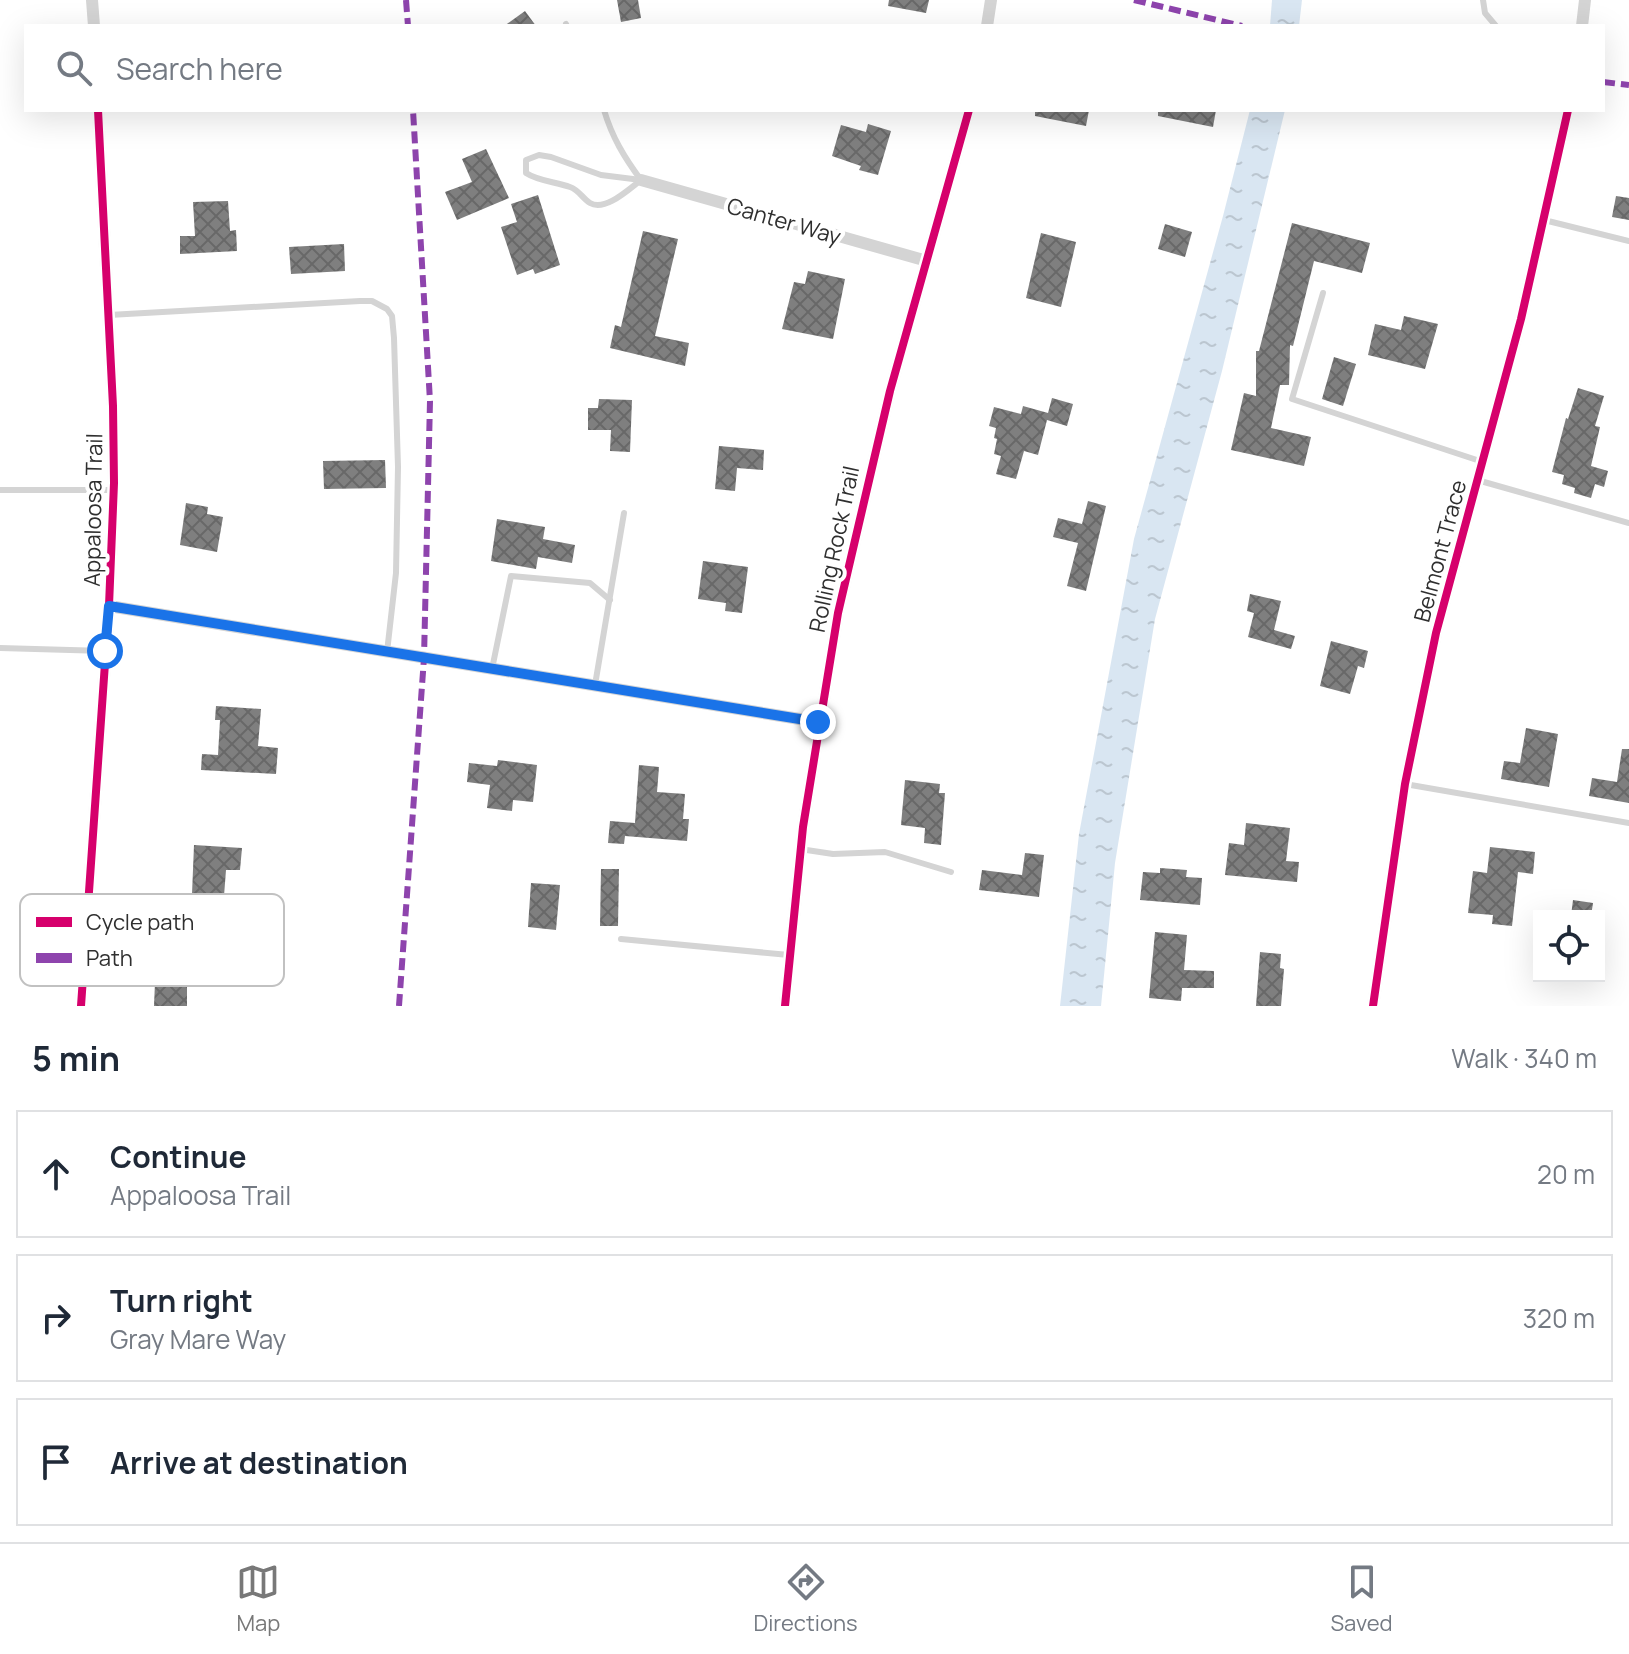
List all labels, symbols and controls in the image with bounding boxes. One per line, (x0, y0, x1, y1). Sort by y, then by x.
search box (24, 24, 1605, 112)
icon: search (52, 46, 96, 90)
text: Search here (116, 48, 283, 89)
street label: Canter Way (723, 190, 845, 252)
street label: Appaloosa Trail (77, 433, 109, 587)
street label: Rolling Rock Trail (802, 463, 866, 635)
street label: Belmont Trace (1407, 477, 1473, 625)
route start (87, 633, 123, 669)
route end (800, 704, 836, 740)
legend (20, 894, 284, 986)
text: Cycle path (86, 907, 194, 937)
map controls (1533, 910, 1605, 982)
button: locate (1533, 910, 1605, 982)
text: Path (86, 943, 133, 973)
text: 5 min (32, 1035, 120, 1081)
text: Walk · 340 m (1451, 1040, 1597, 1076)
text: Continue (110, 1136, 246, 1177)
icon: ahead (34, 1152, 78, 1196)
text: 20 m (1537, 1156, 1595, 1192)
text: Appaloosa Trail (110, 1177, 291, 1213)
text: Turn right (110, 1280, 253, 1321)
icon: right (34, 1296, 78, 1340)
text: 320 m (1523, 1300, 1595, 1336)
text: Gray Mare Way (110, 1321, 286, 1357)
icon: arrive (34, 1440, 78, 1484)
text: Arrive at destination (110, 1442, 408, 1483)
tab: Map (236, 1560, 280, 1638)
tab: Directions (753, 1560, 858, 1638)
tab: Saved (1331, 1560, 1393, 1638)

